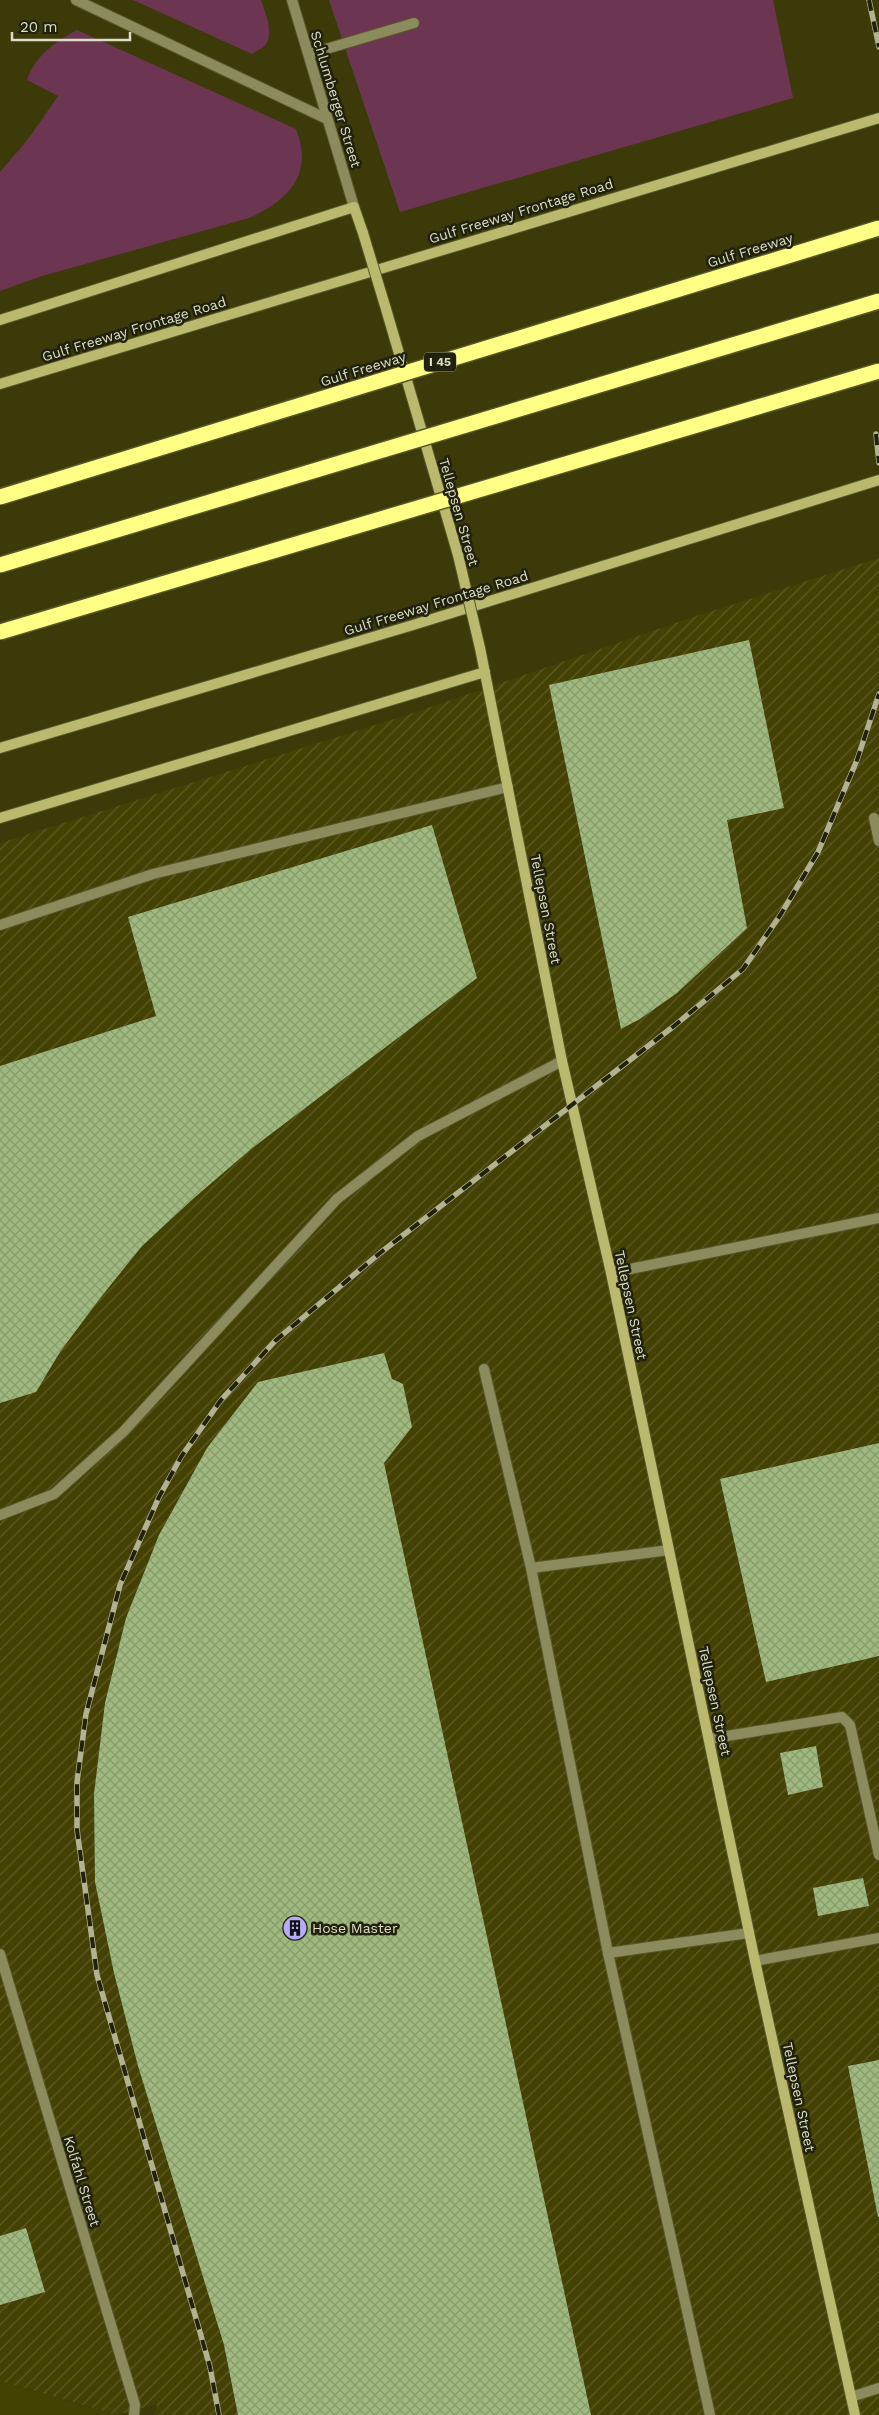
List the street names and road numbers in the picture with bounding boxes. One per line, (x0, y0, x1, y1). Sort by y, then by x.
street label: Schlumberger Street (308, 29, 364, 169)
street label: Gulf Freeway Frontage Road (427, 175, 615, 247)
street label: Gulf Freeway (705, 229, 795, 271)
street label: Gulf Freeway Frontage Road (40, 293, 228, 365)
street label: Gulf Freeway (318, 348, 408, 390)
road number: I 45 (424, 352, 456, 372)
street label: Tellepsen Street (436, 456, 482, 568)
street label: Gulf Freeway Frontage Road (342, 567, 530, 639)
street label: Tellepsen Street (528, 853, 565, 965)
street label: Tellepsen Street (612, 1249, 650, 1361)
street label: Tellepsen Street (696, 1645, 734, 1757)
street label: Tellepsen Street (780, 2041, 818, 2153)
street label: Kolfahl Street (61, 2134, 103, 2228)

